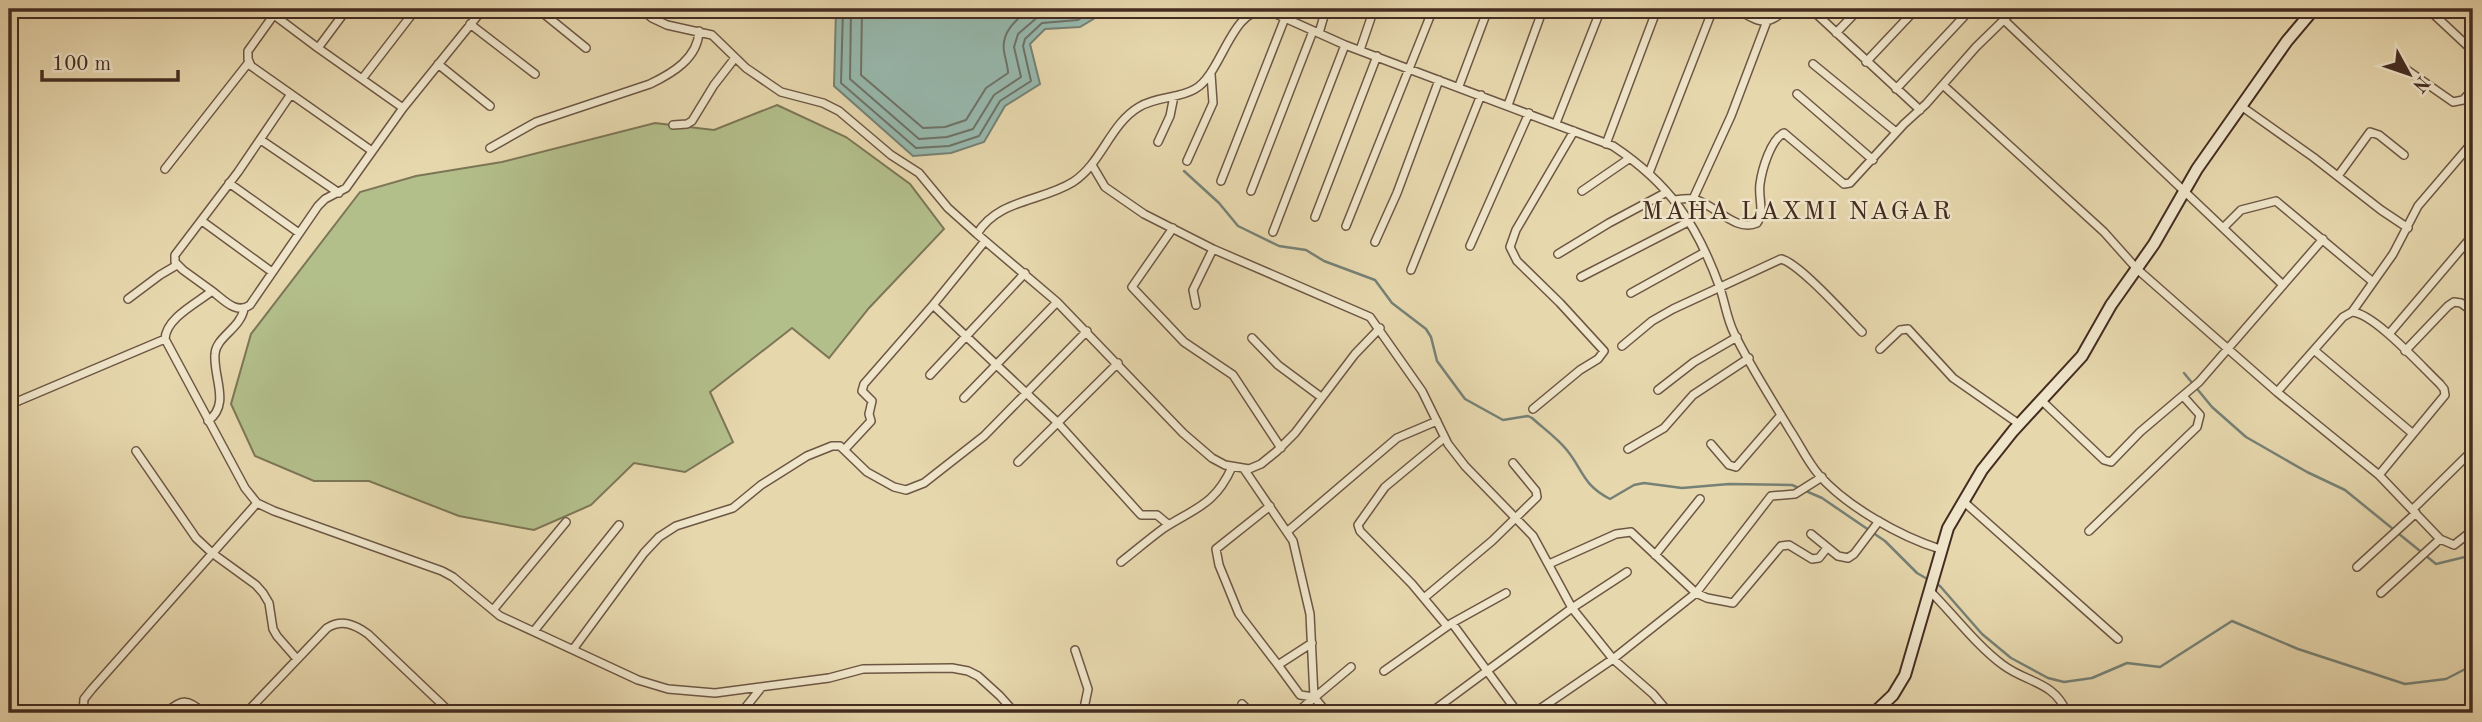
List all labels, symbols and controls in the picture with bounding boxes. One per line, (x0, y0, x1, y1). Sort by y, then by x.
scale bar (42, 38, 178, 82)
north arrow (2374, 38, 2444, 108)
text: 100 m (52, 54, 111, 75)
text: N (2408, 72, 2432, 95)
district label: MAHA LAXMI NAGAR (1641, 199, 1953, 225)

